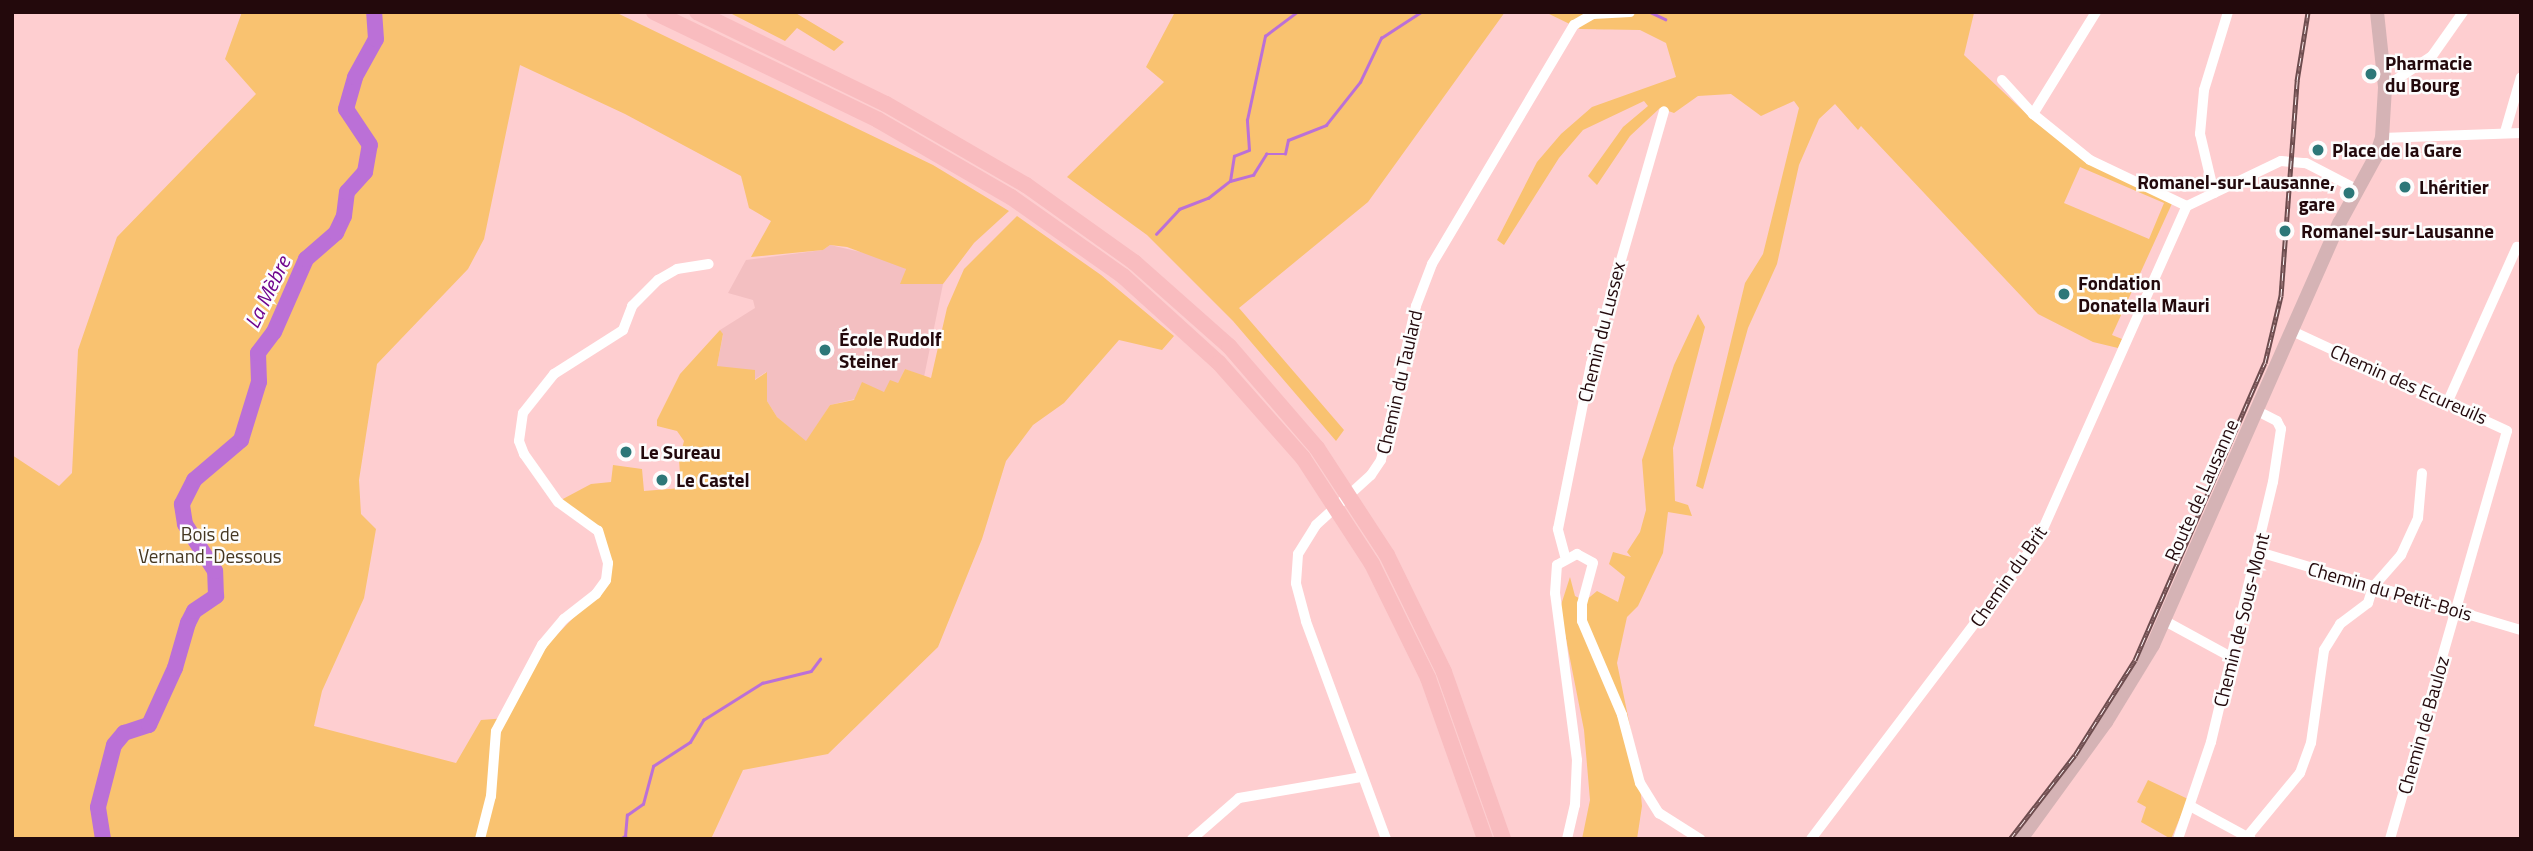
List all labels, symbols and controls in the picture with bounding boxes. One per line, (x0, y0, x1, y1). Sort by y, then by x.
place label: Pharmacie du Bourg (2385, 52, 2472, 96)
marker: Pharmacie du Bourg (2363, 66, 2379, 82)
place label: Place de la Gare (2332, 139, 2462, 161)
marker: Place de la Gare (2310, 142, 2326, 158)
place label: Romanel-sur-Lausanne, gare (2137, 171, 2335, 215)
place label: Lhéritier (2419, 176, 2489, 198)
marker: Lhéritier (2397, 179, 2413, 195)
marker: Romanel-sur-Lausanne, gare (2341, 185, 2357, 201)
place label: Romanel-sur-Lausanne (2301, 220, 2494, 242)
marker: Romanel-sur-Lausanne (2275, 221, 2295, 241)
water label: La Mèbre (239, 252, 295, 332)
street label: Chemin du Lussex (1573, 260, 1629, 404)
place label: Fondation Donatella Mauri (2078, 272, 2210, 316)
marker: Fondation Donatella Mauri (2056, 286, 2072, 302)
street label: Chemin du Taulard (1371, 308, 1427, 456)
place label: École Rudolf Steiner (839, 328, 942, 372)
street label: Chemin des Ecureuils (2327, 339, 2491, 429)
marker: École Rudolf Steiner (817, 342, 833, 358)
street label: Route de Lausanne (2159, 415, 2243, 565)
place label: Le Sureau (640, 441, 721, 463)
marker: Le Sureau (618, 444, 634, 460)
place label: Le Castel (676, 469, 750, 491)
marker: Le Castel (654, 472, 670, 488)
street label: Chemin du Brit (1965, 521, 2051, 631)
park label: Bois de Vernand-Dessous (138, 523, 282, 567)
street label: Chemin de Sous-Mont (2208, 531, 2274, 709)
street label: Chemin du Petit-Bois (2305, 557, 2475, 625)
street label: Chemin de Bauloz (2392, 653, 2454, 797)

